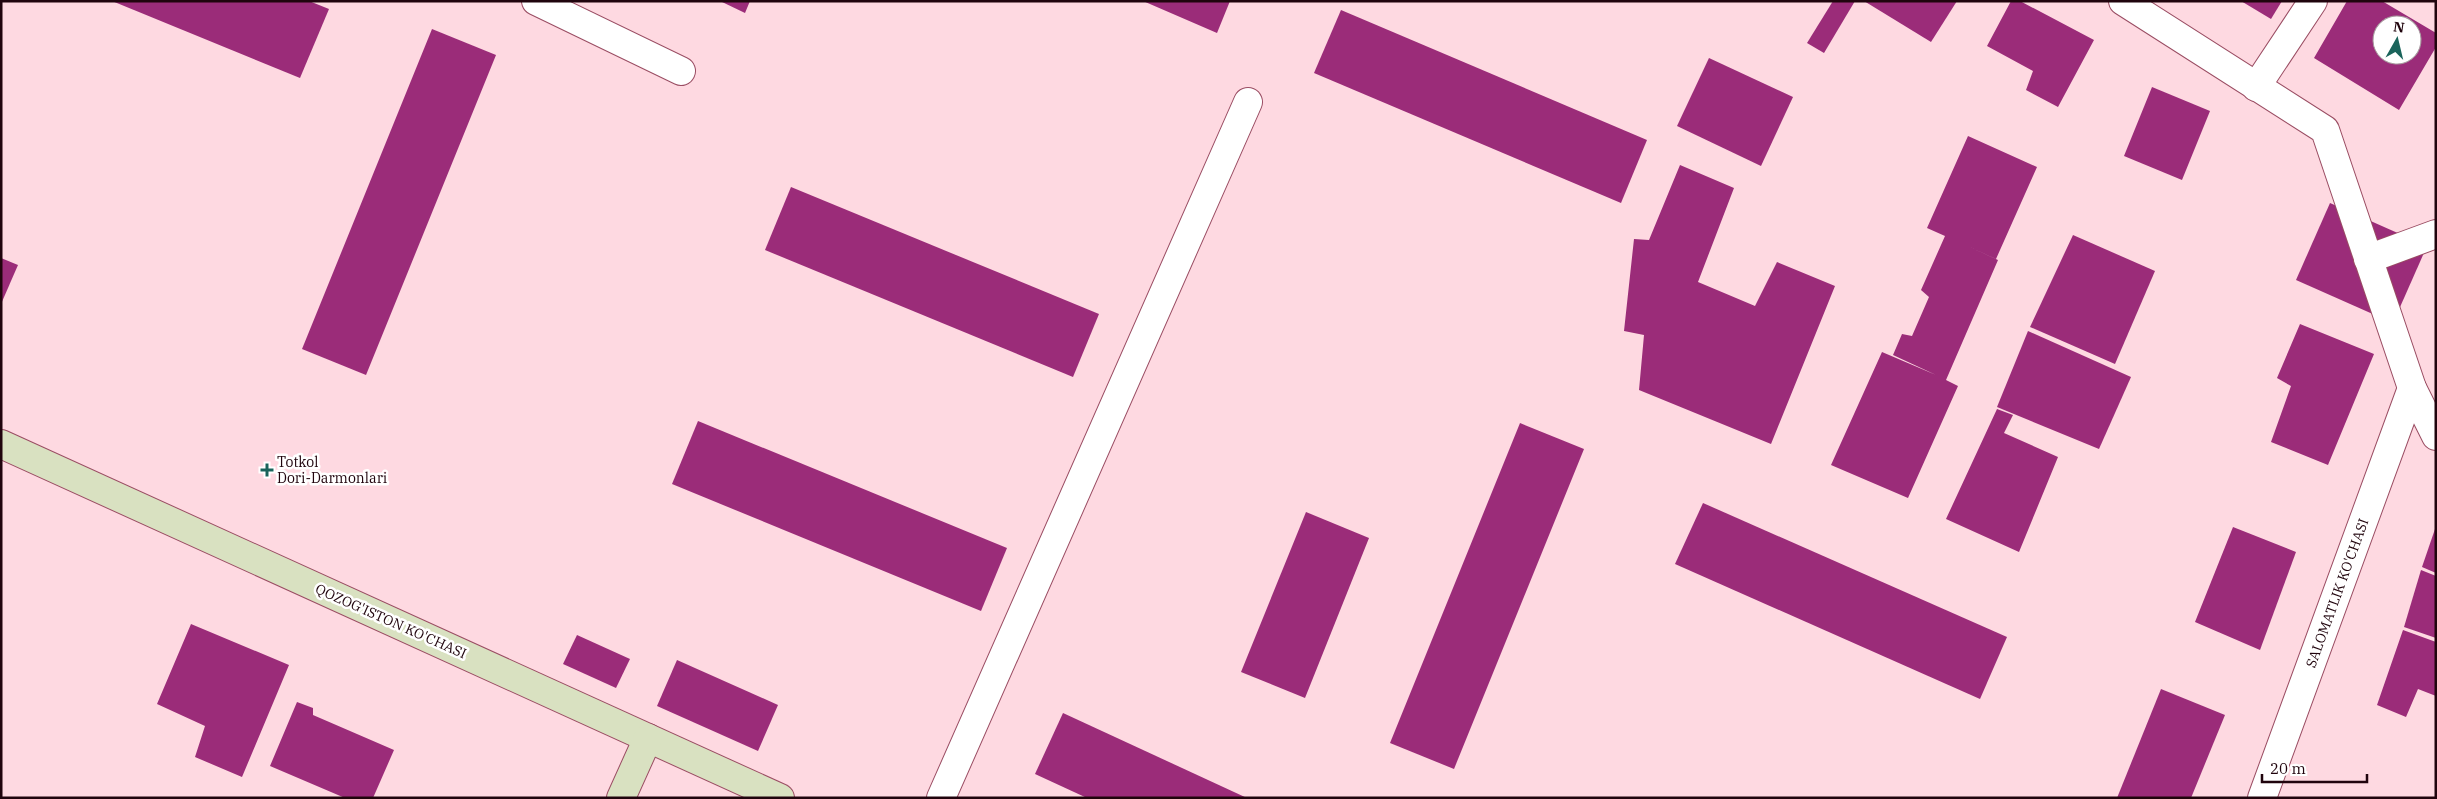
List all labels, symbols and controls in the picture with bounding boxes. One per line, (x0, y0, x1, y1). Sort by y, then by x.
north arrow (2372, 15, 2422, 65)
text: N (2392, 17, 2406, 37)
place label: Totkol Dori-Darmonlari (277, 453, 387, 487)
marker: Totkol Dori-Darmonlari (261, 464, 273, 476)
street label: SALOMATLIK KO'CHASI (2302, 516, 2372, 670)
street label: QOZOG'ISTON KO'CHASI (313, 580, 470, 663)
scale bar (2262, 752, 2367, 784)
text: 20 m (2270, 759, 2306, 778)

